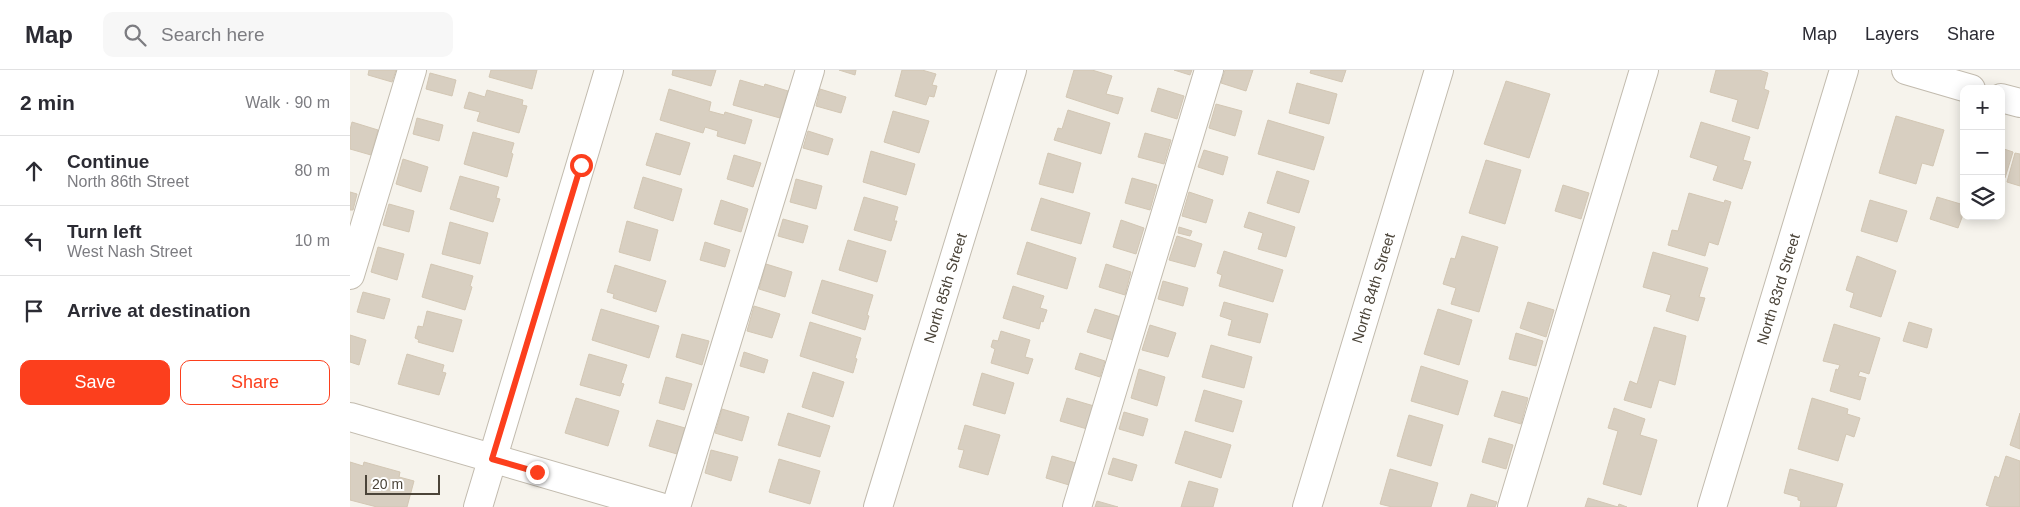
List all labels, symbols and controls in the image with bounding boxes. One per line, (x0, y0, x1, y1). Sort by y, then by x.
search box (103, 12, 453, 57)
text: Map (25, 21, 73, 48)
icon: search (121, 21, 149, 49)
text: Search here (161, 24, 265, 45)
text: Map (1802, 24, 1837, 44)
text: Layers (1865, 24, 1919, 44)
text: Share (1947, 24, 1995, 44)
map controls (1960, 85, 2005, 220)
button: + (1960, 85, 2005, 130)
text: 2 min (20, 91, 75, 114)
text: Walk · 90 m (245, 94, 330, 111)
button: − (1960, 130, 2005, 175)
text: Continue (67, 151, 149, 172)
route start (570, 154, 593, 177)
icon: ahead (20, 157, 48, 185)
text: 80 m (294, 162, 330, 179)
text: North 86th Street (67, 173, 189, 190)
button: layers (1960, 175, 2005, 220)
text: Turn left (67, 221, 142, 242)
icon: left (20, 227, 48, 255)
street label: North 85th Street (920, 230, 970, 345)
street label: North 84th Street (1348, 230, 1398, 345)
street label: North 83rd Street (1753, 231, 1803, 347)
text: 10 m (294, 232, 330, 249)
text: West Nash Street (67, 243, 192, 260)
icon: arrive (20, 297, 48, 325)
text: Arrive at destination (67, 300, 251, 321)
button: Save (20, 360, 170, 405)
button: Share (180, 360, 330, 405)
route end (526, 461, 549, 484)
scale bar (365, 472, 440, 495)
text: 20 m (372, 476, 403, 492)

